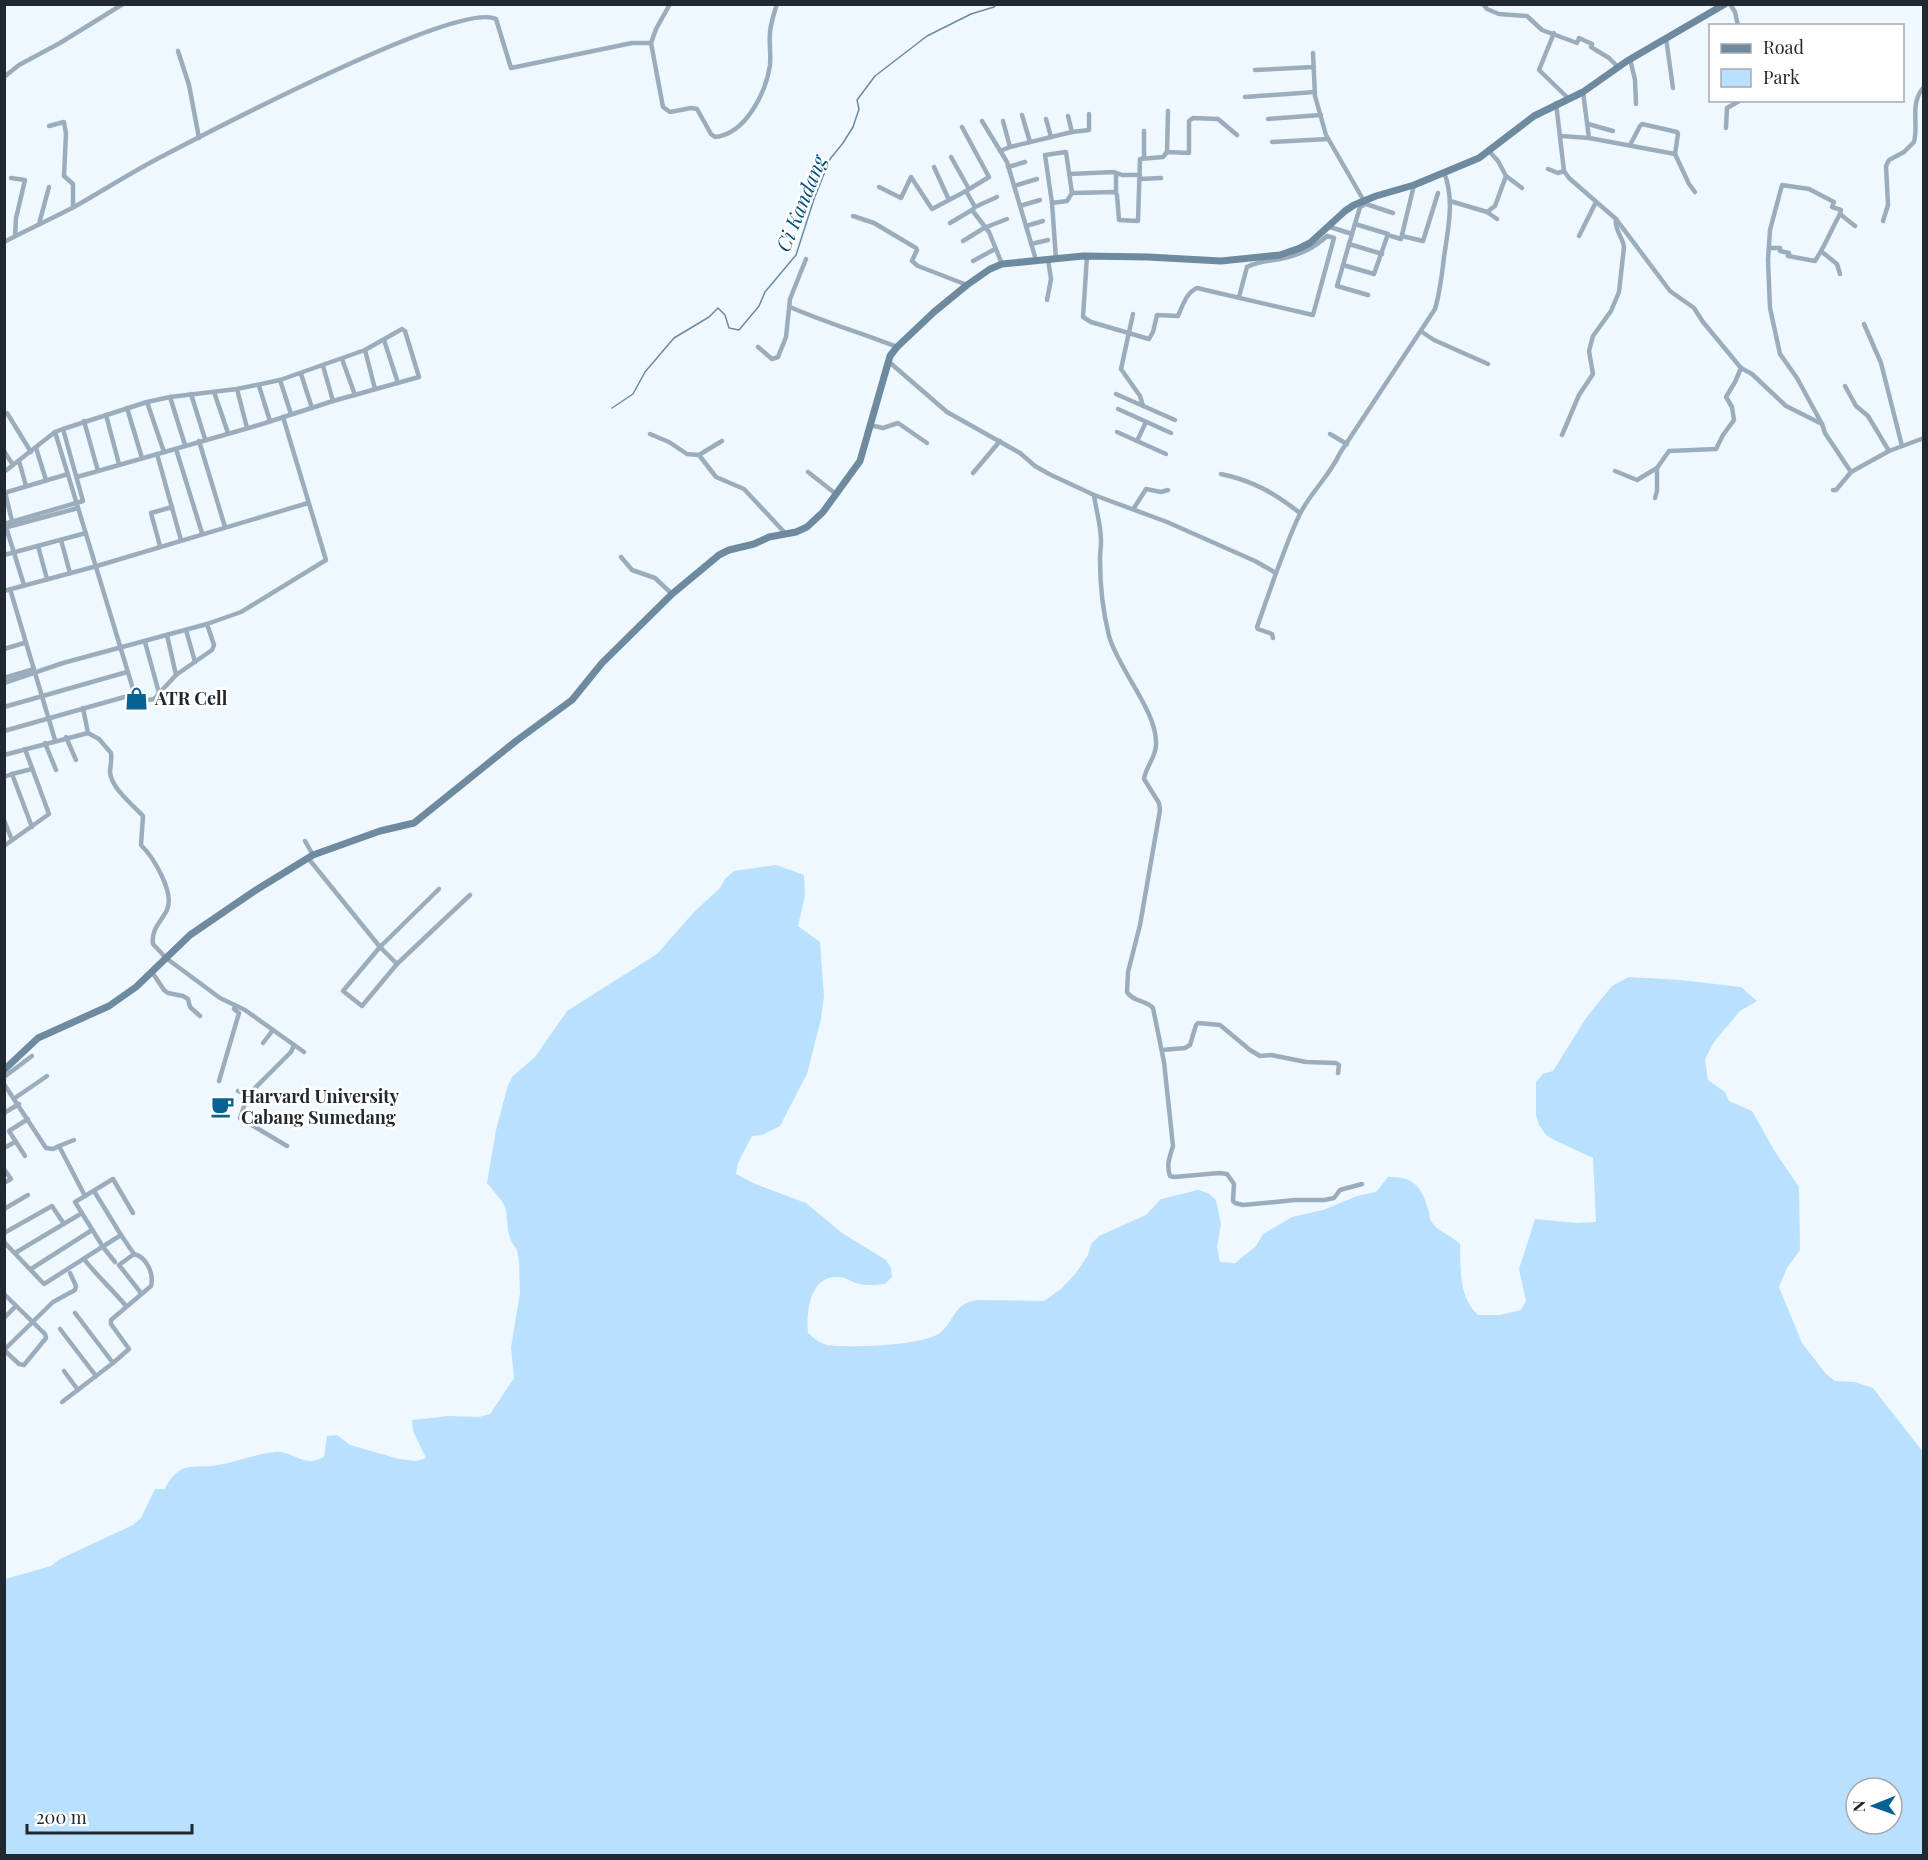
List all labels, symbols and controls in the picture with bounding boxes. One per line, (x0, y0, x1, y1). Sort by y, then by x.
legend (1709, 24, 1904, 102)
text: Road (1763, 35, 1804, 59)
text: Park (1763, 65, 1800, 89)
water label: Ci Kandang (768, 149, 832, 255)
shop icon: ATR Cell (124, 685, 150, 711)
place label: ATR Cell (154, 686, 228, 710)
place label: Harvard University Cabang Sumedang (241, 1084, 400, 1129)
cafe icon: Harvard University Cabang Sumedang (210, 1093, 236, 1119)
north arrow (1844, 1776, 1904, 1836)
scale bar (27, 1797, 192, 1835)
text: N (1848, 1800, 1869, 1812)
text: 200 m (36, 1805, 87, 1829)

